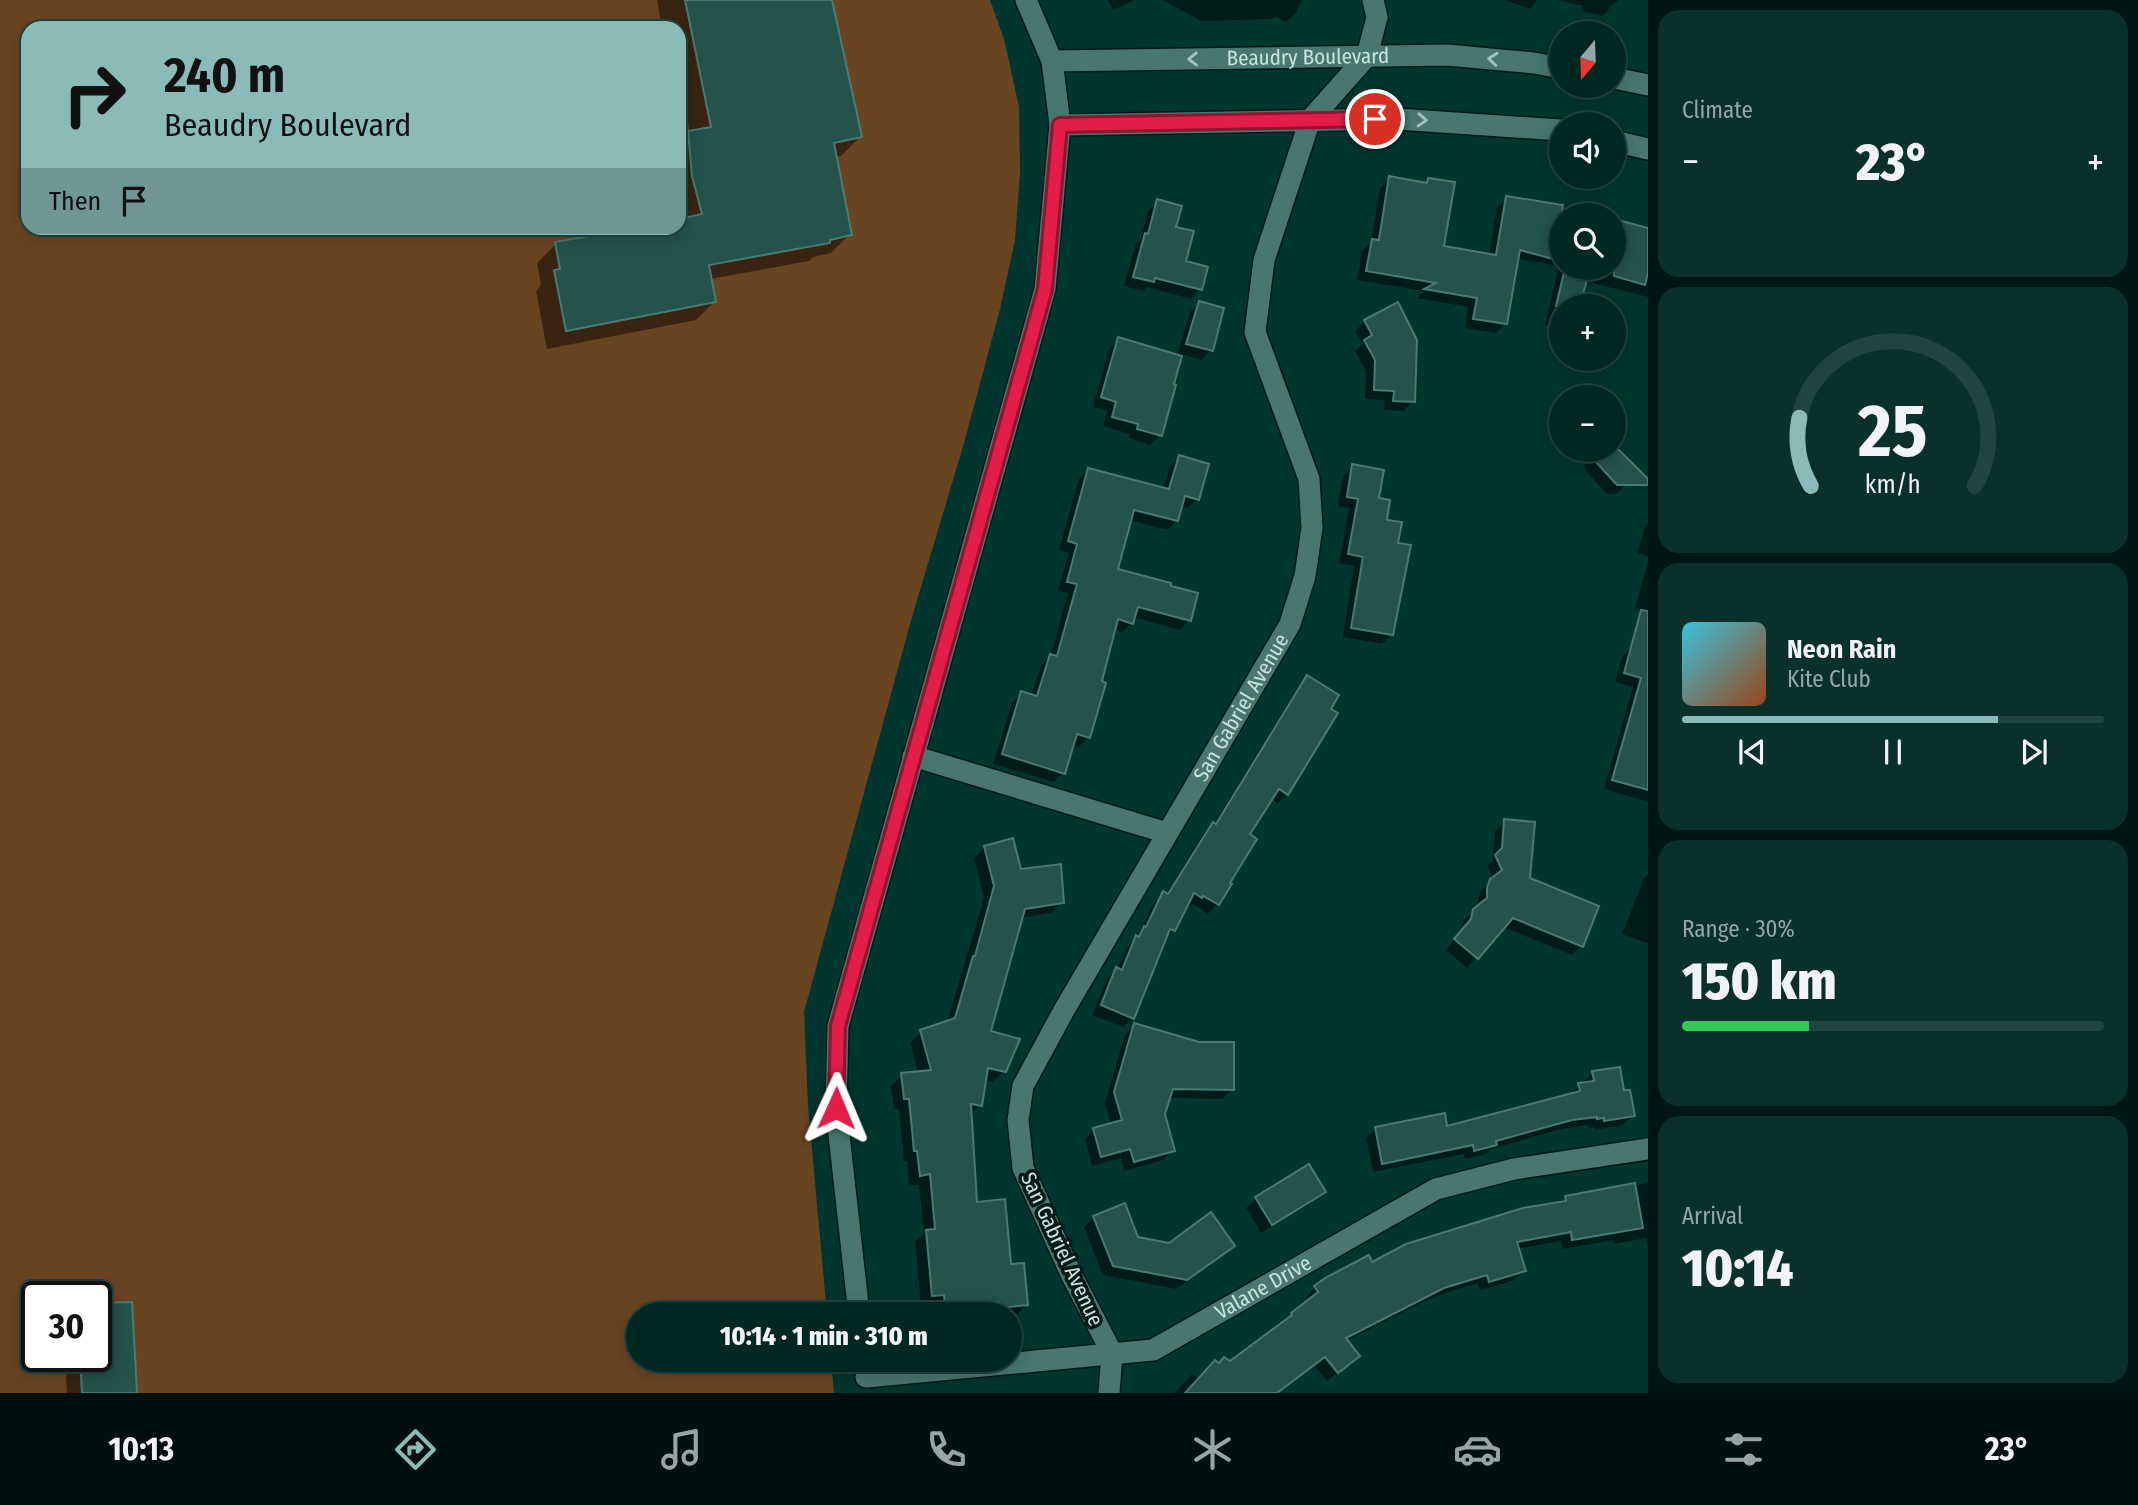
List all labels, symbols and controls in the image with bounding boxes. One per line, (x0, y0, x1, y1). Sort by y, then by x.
north arrow (1549, 21, 1626, 98)
map controls (1549, 21, 1626, 462)
street label: Beaudry Boulevard (1227, 43, 1389, 71)
text: 240 m (164, 46, 285, 105)
icon: right (49, 49, 140, 140)
one-way arrow (1187, 51, 1197, 67)
one-way arrow (1488, 52, 1499, 67)
pin (1345, 89, 1405, 149)
text: Climate (1682, 96, 1753, 124)
icon: arrive (1356, 100, 1394, 138)
text: Beaudry Boulevard (164, 106, 412, 144)
one-way arrow (1417, 112, 1428, 127)
button: sound (1549, 112, 1626, 189)
text: 23° (1856, 131, 1930, 194)
text: − (1682, 139, 1699, 185)
text: + (2087, 139, 2104, 185)
icon: arrive (115, 182, 153, 220)
text: Then (49, 186, 101, 217)
button: search (1549, 203, 1626, 280)
button: + (1549, 294, 1626, 371)
button: − (1549, 385, 1626, 462)
text: 25 (1857, 388, 1928, 475)
text: km/h (1865, 470, 1921, 500)
street label: San Gabriel Avenue (1188, 629, 1295, 786)
text: Neon Rain (1787, 634, 1896, 665)
text: Kite Club (1787, 665, 1871, 693)
icon: previous (1733, 733, 1771, 771)
icon: pause (1874, 733, 1912, 771)
icon: next (2015, 733, 2053, 771)
text: Range · 30% (1682, 915, 1795, 943)
text: 150 km (1682, 950, 1837, 1013)
position arrow (799, 1071, 873, 1145)
street label: San Gabriel Avenue (1015, 1168, 1109, 1330)
text: Arrival (1682, 1202, 1743, 1230)
text: 10:14 (1682, 1237, 1793, 1300)
street label: Valane Drive (1210, 1250, 1316, 1325)
speed limit sign: 30 (21, 1281, 112, 1372)
text: 10:14 · 1 min · 310 m (720, 1321, 928, 1352)
icon: directions (391, 1425, 440, 1474)
icon: music (657, 1425, 706, 1474)
icon: phone (922, 1425, 971, 1474)
icon: climate (1188, 1425, 1237, 1474)
icon: car (1453, 1425, 1502, 1474)
icon: filters (1719, 1425, 1768, 1474)
text: 10:13 (108, 1430, 174, 1468)
text: 23° (1985, 1430, 2030, 1468)

